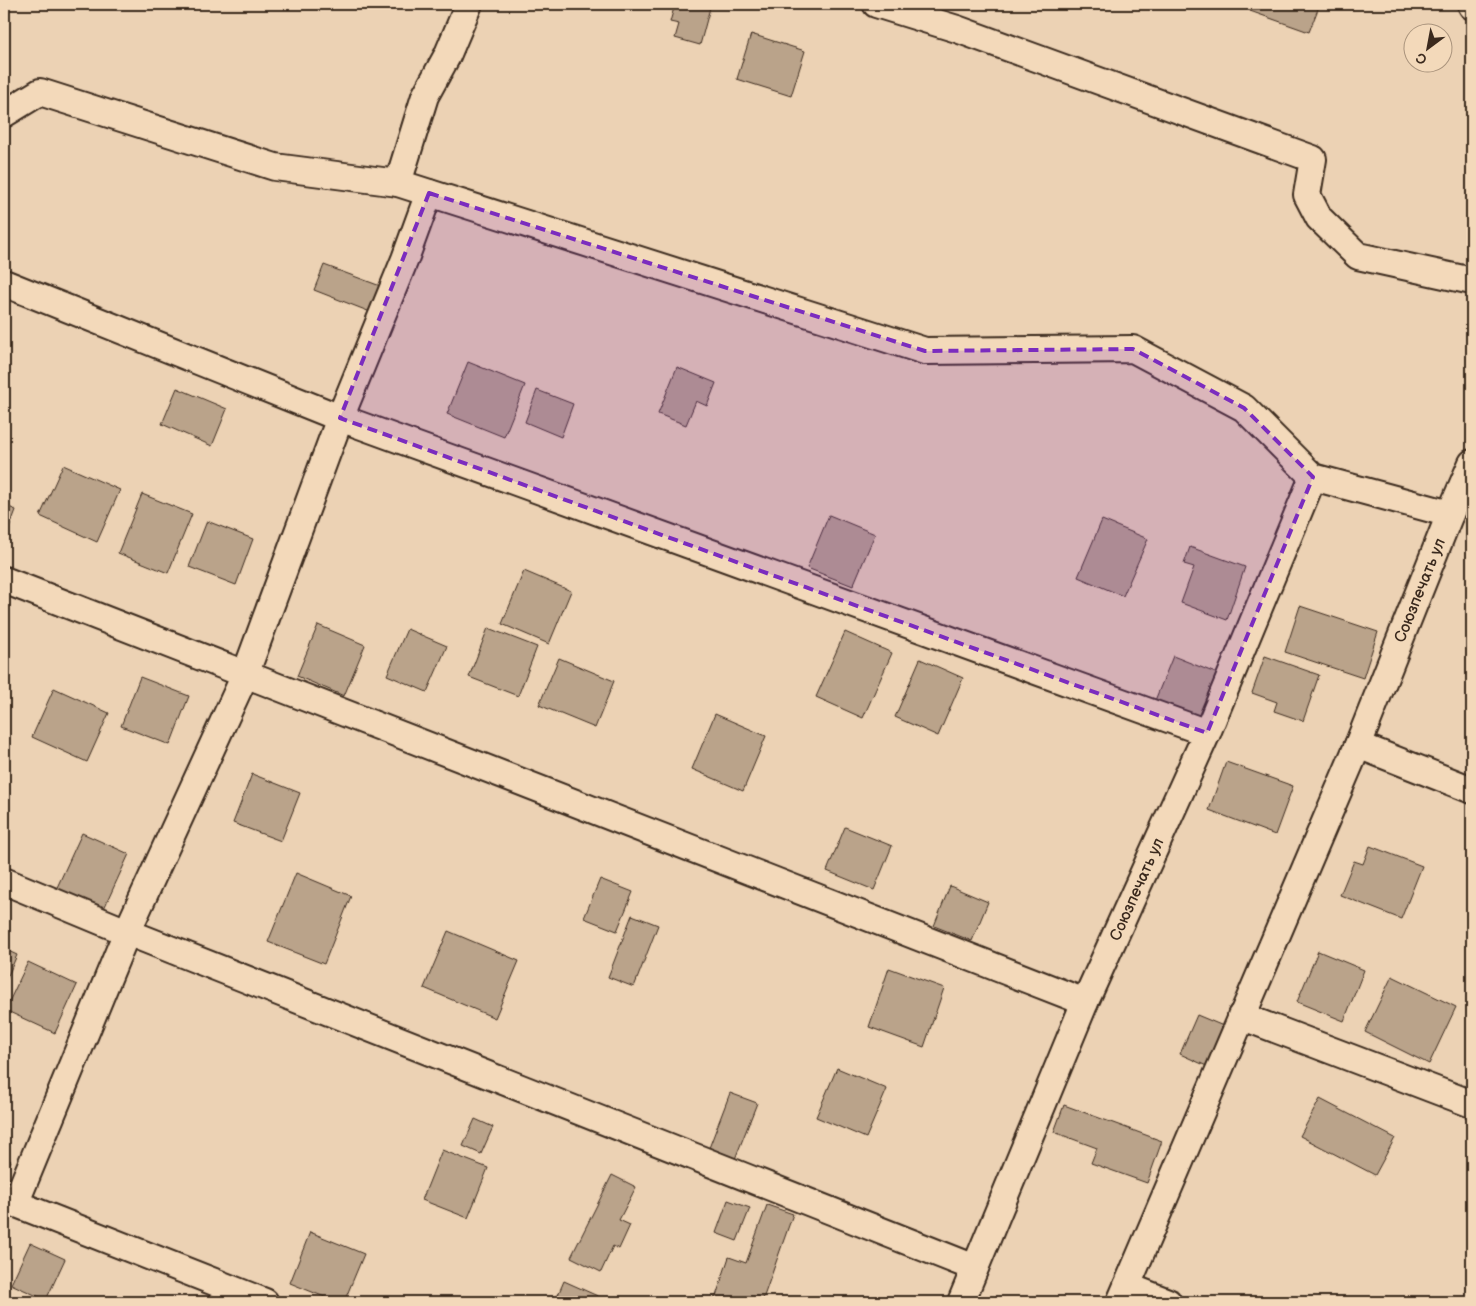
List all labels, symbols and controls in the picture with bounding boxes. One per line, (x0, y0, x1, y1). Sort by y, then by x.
north arrow (1404, 22, 1454, 72)
text: С (1413, 49, 1430, 68)
street label: Союзпечать ул (1391, 536, 1450, 645)
street label: Союзпечать ул (1106, 835, 1169, 944)

